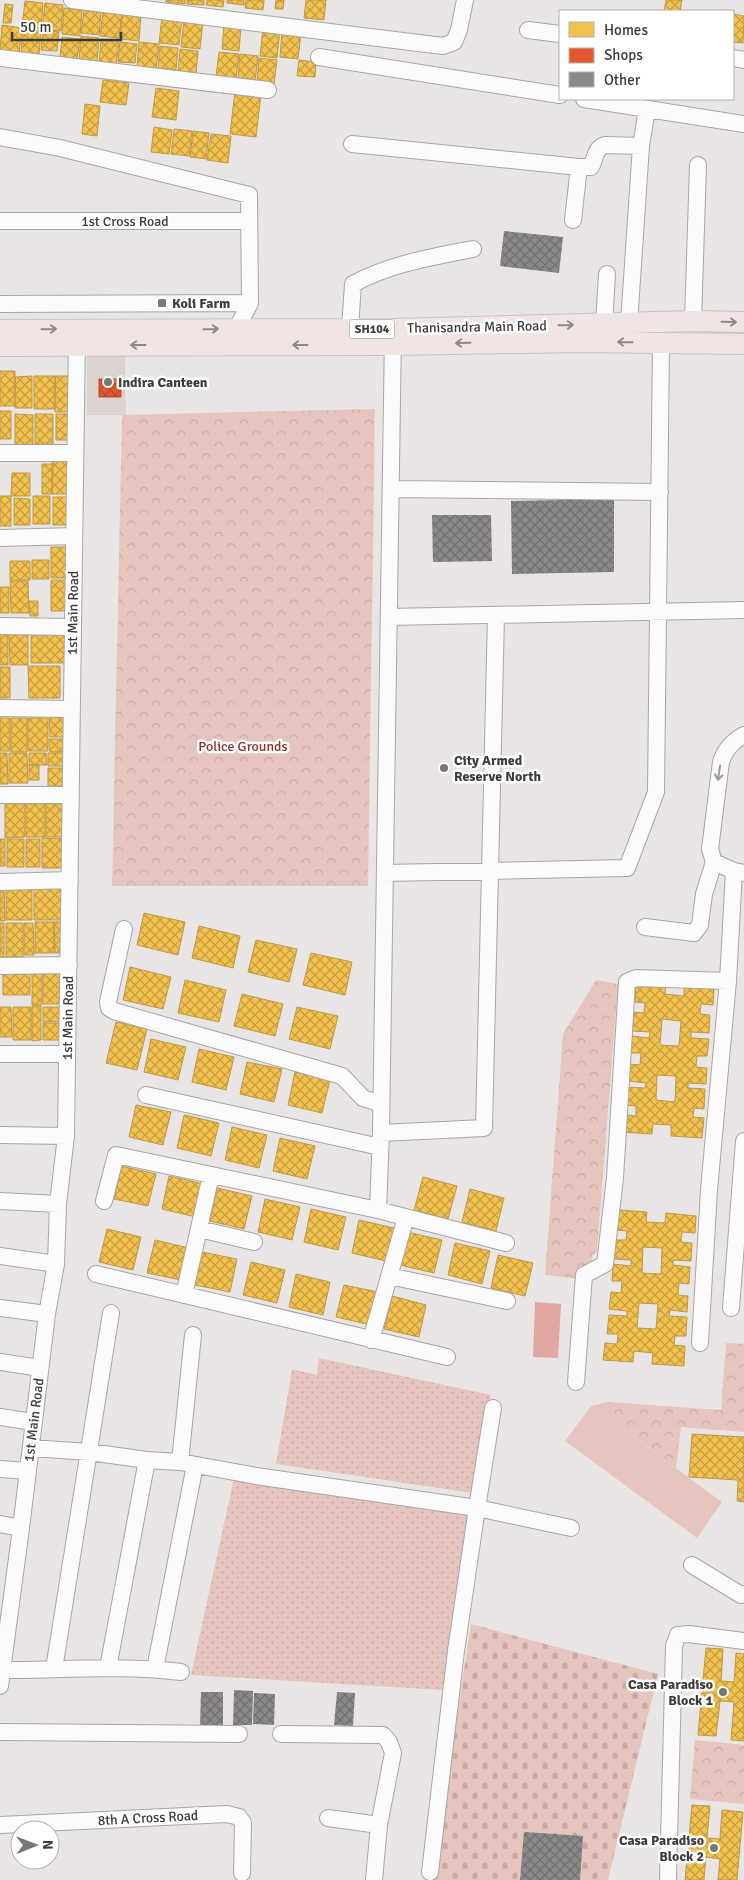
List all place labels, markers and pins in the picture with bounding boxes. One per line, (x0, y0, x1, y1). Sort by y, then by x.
place label: Koli Farm (172, 295, 230, 312)
marker: Koli Farm (156, 297, 168, 309)
place label: Indira Canteen (118, 374, 208, 391)
marker: Indira Canteen (102, 376, 114, 388)
place label: City Armed Reserve North (454, 752, 542, 785)
marker: City Armed Reserve North (438, 762, 450, 774)
place label: Casa Paradiso Block 1 (628, 1676, 713, 1709)
marker: Casa Paradiso Block 1 (717, 1686, 729, 1698)
place label: Casa Paradiso Block 2 (619, 1832, 704, 1865)
marker: Casa Paradiso Block 2 (708, 1842, 720, 1854)

